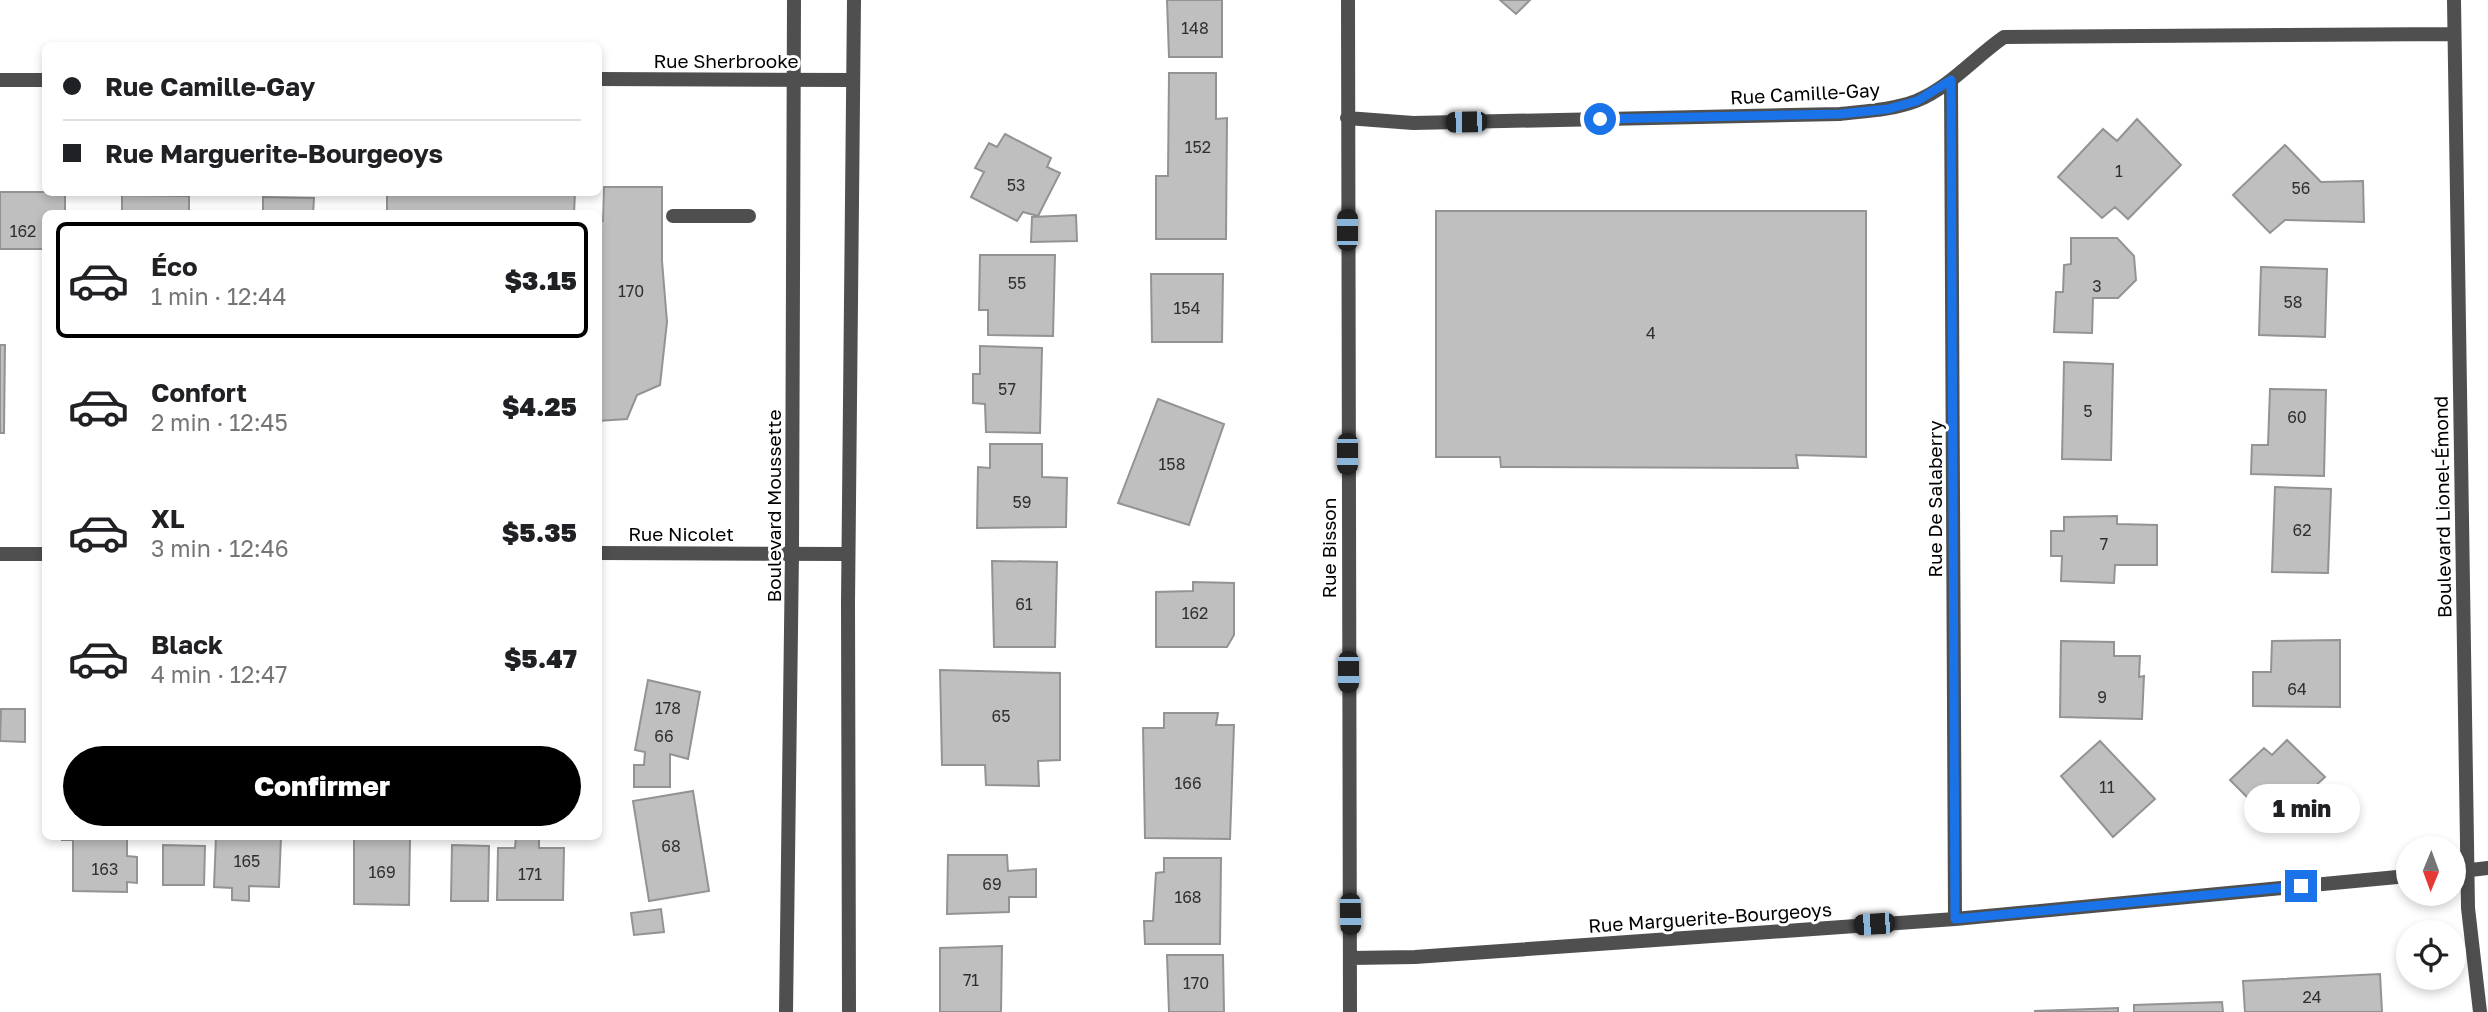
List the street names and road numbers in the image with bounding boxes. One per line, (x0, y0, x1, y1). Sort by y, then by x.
street label: Rue Sherbrooke (653, 49, 799, 72)
street label: Rue Camille-Gay (1730, 78, 1881, 108)
street label: Boulevard Lionel-Émond (2429, 396, 2455, 618)
street label: Boulevard Moussette (762, 409, 785, 603)
street label: Rue De Salaberry (1923, 420, 1946, 578)
street label: Rue Bisson (1317, 498, 1340, 598)
street label: Rue Nicolet (628, 522, 734, 545)
street label: Rue Marguerite-Bourgeoys (1588, 897, 1832, 937)

